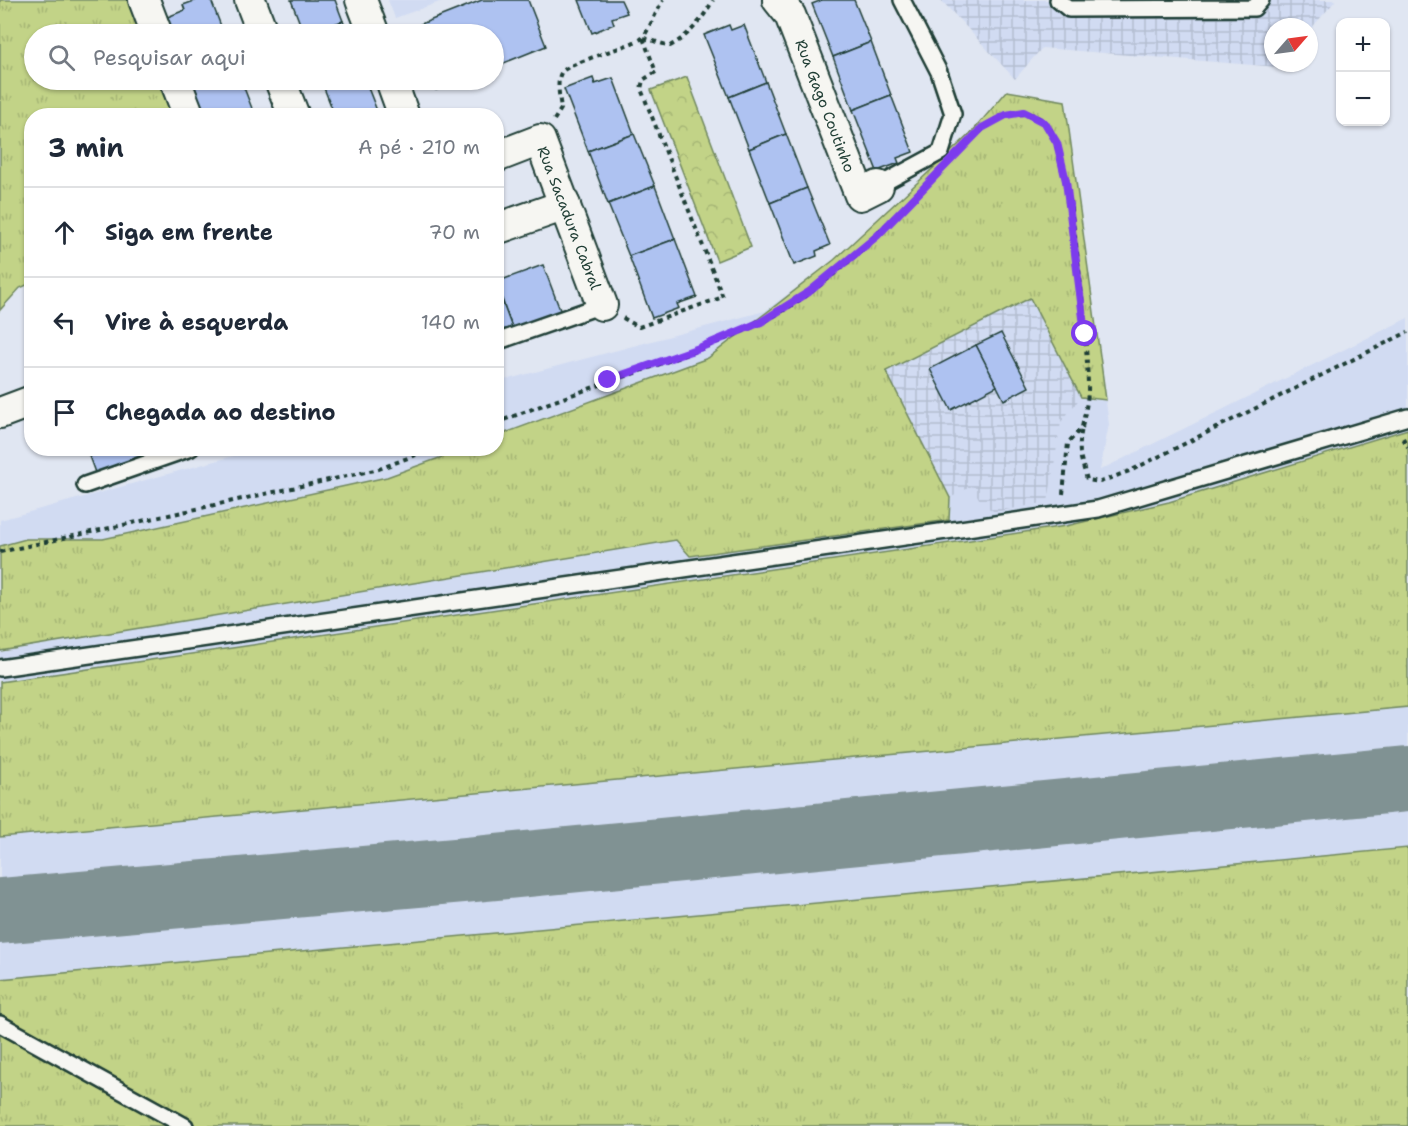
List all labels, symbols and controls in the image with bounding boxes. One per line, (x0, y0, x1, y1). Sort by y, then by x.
north arrow (1264, 18, 1318, 72)
map controls (1336, 18, 1390, 126)
button: + (1336, 18, 1390, 72)
search box (24, 24, 504, 90)
street label: Rua Gago Coutinho (790, 37, 860, 175)
icon: search (45, 41, 78, 74)
text: Pesquisar aqui (93, 43, 246, 72)
button: − (1336, 72, 1390, 126)
text: 3 min (48, 130, 124, 165)
text: A pé · 210 m (358, 134, 480, 160)
street label: Rua Sacadura Cabral (532, 143, 606, 293)
icon: ahead (48, 216, 81, 249)
text: Siga em frente (105, 218, 273, 247)
text: 70 m (428, 219, 480, 245)
icon: left (48, 306, 81, 339)
text: Vire à esquerda (105, 308, 288, 337)
text: 140 m (421, 309, 480, 335)
route start (1071, 320, 1097, 346)
route end (594, 366, 620, 392)
icon: arrive (48, 396, 81, 429)
text: Chegada ao destino (105, 398, 336, 427)

